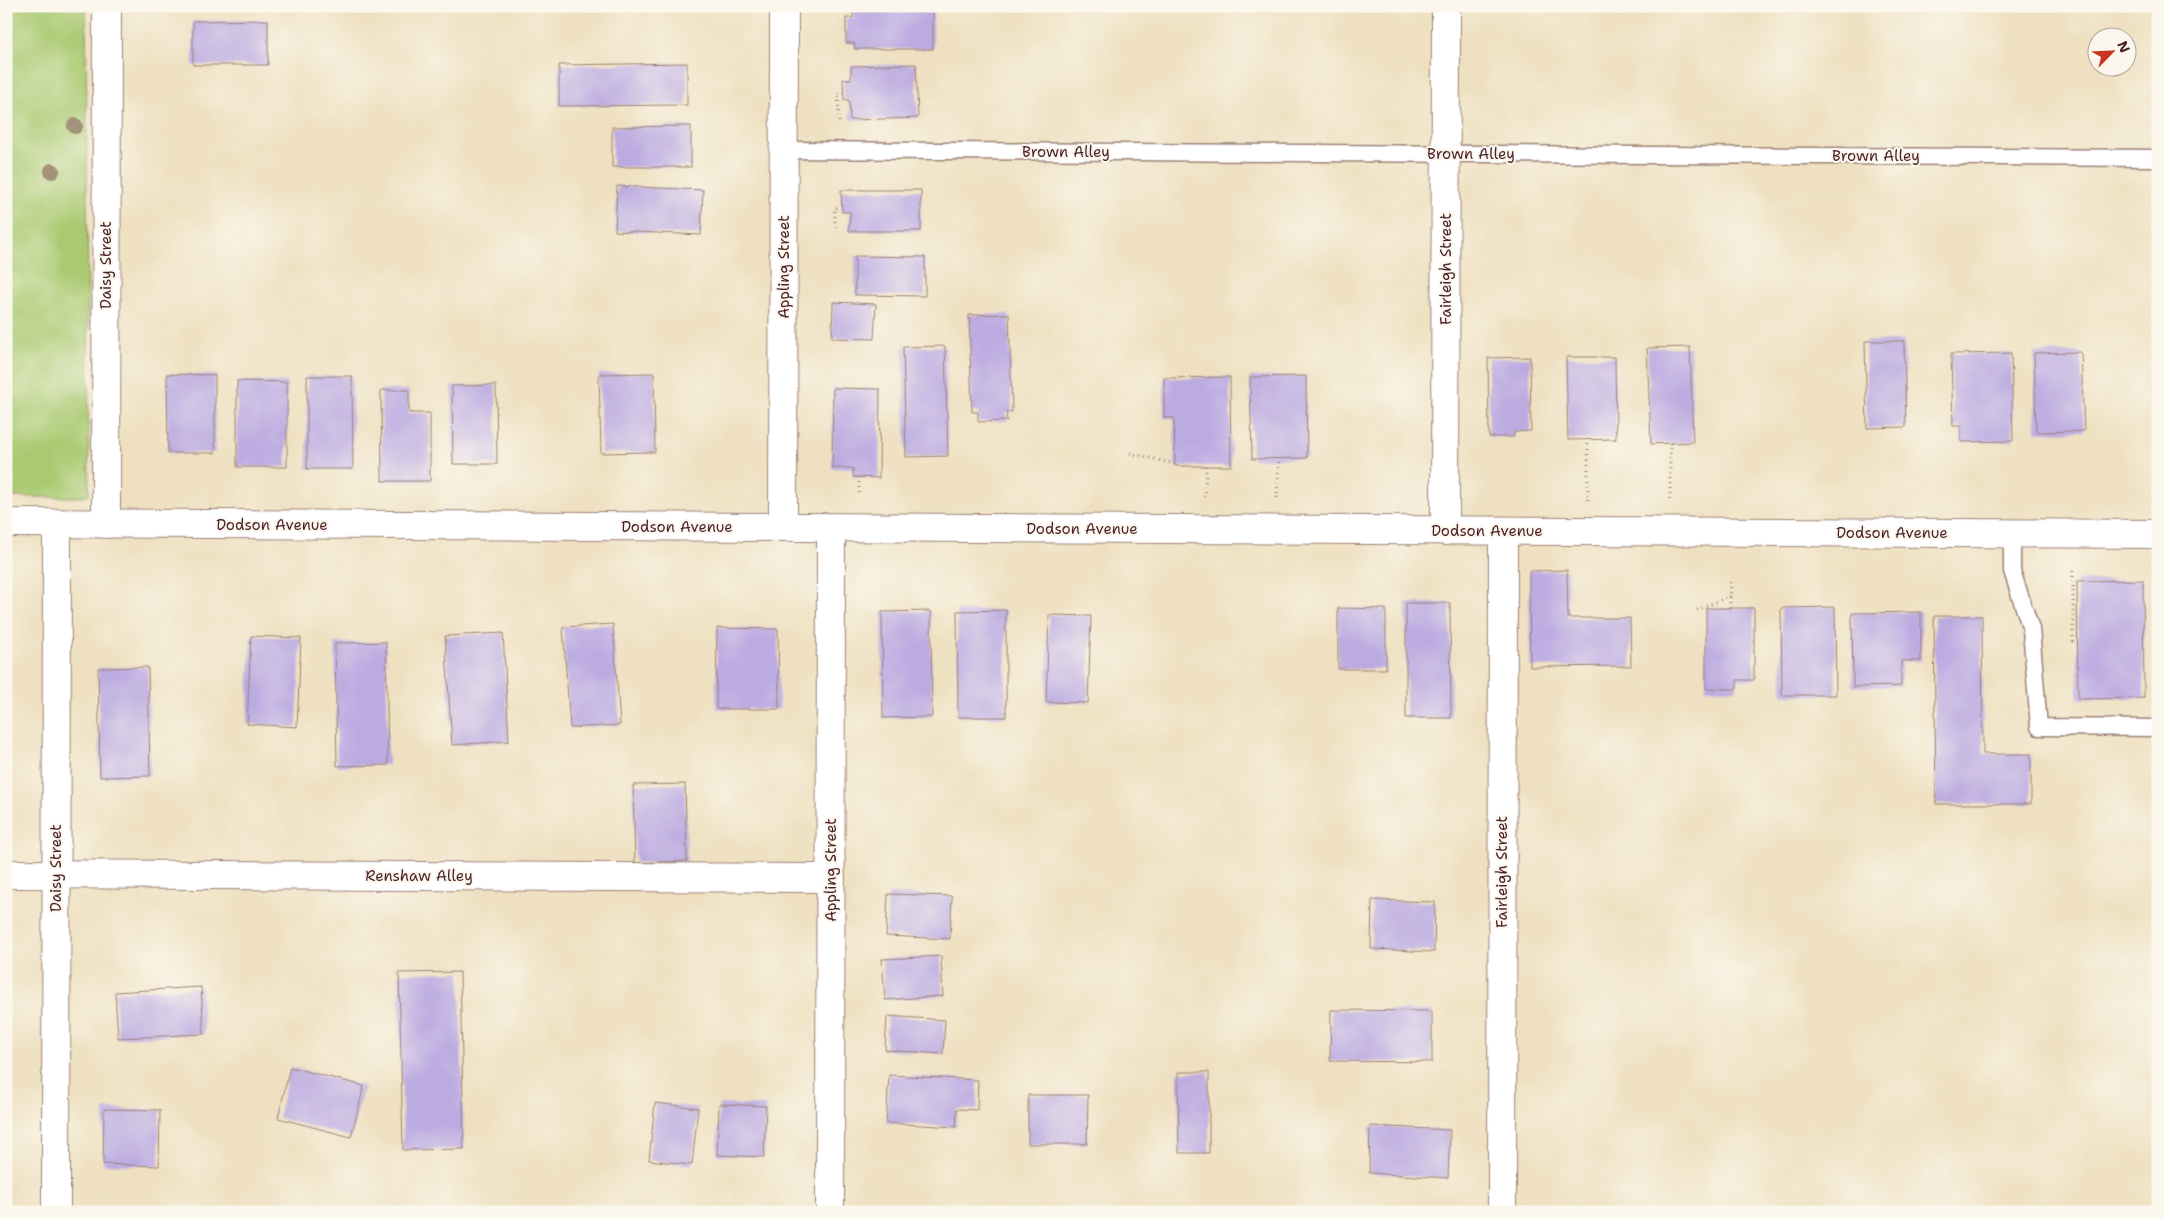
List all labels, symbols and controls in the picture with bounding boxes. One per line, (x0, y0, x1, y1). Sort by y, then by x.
north arrow (2086, 28, 2136, 78)
text: N (2113, 38, 2134, 55)
street label: Brown Alley (1022, 142, 1110, 162)
street label: Brown Alley (1427, 144, 1515, 164)
street label: Brown Alley (1832, 146, 1920, 166)
street label: Fairleigh Street (1436, 213, 1456, 325)
street label: Appling Street (774, 215, 794, 319)
street label: Daisy Street (96, 221, 116, 309)
street label: Dodson Avenue (216, 515, 328, 535)
street label: Dodson Avenue (621, 517, 733, 537)
street label: Dodson Avenue (1026, 519, 1138, 539)
street label: Dodson Avenue (1431, 521, 1543, 541)
street label: Dodson Avenue (1836, 523, 1948, 543)
street label: Fairleigh Street (1492, 816, 1512, 928)
street label: Appling Street (821, 818, 841, 922)
street label: Daisy Street (46, 824, 66, 912)
street label: Renshaw Alley (365, 866, 473, 886)

